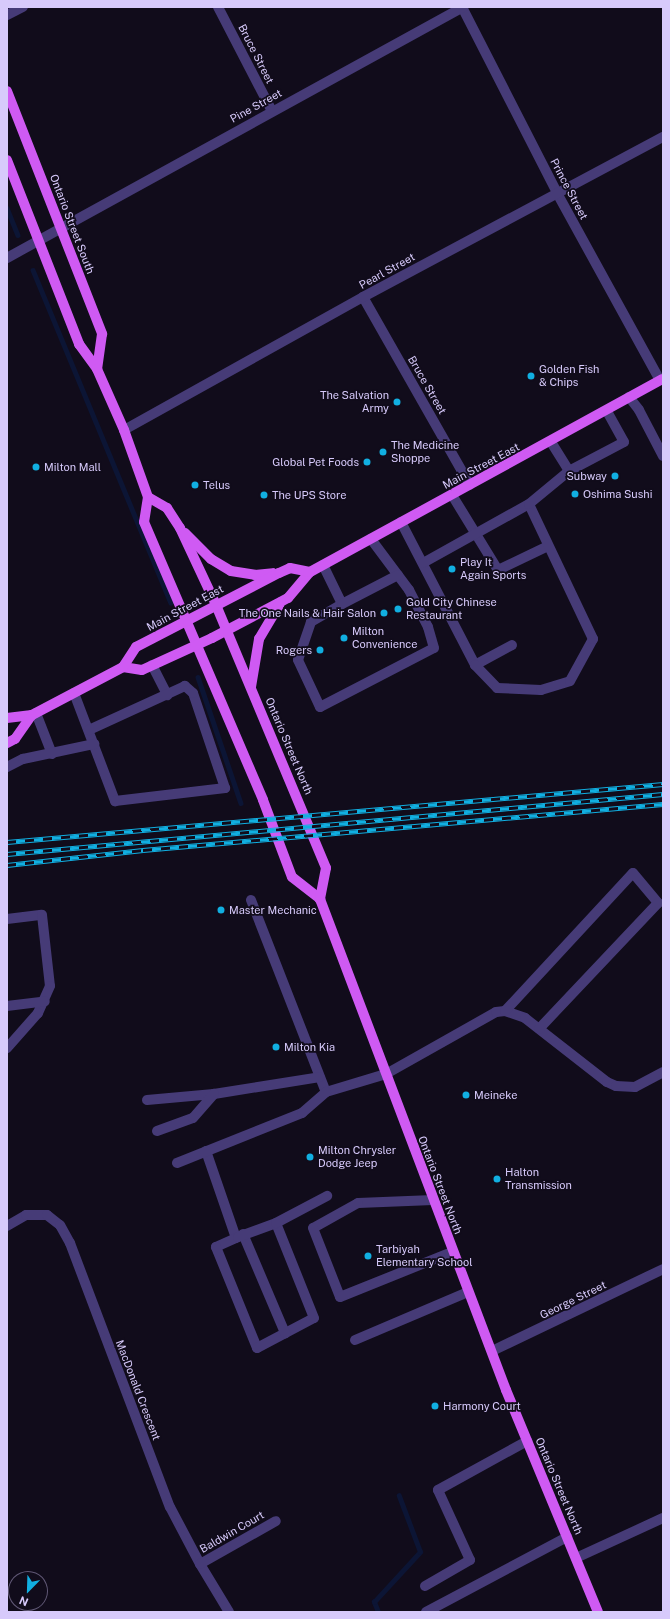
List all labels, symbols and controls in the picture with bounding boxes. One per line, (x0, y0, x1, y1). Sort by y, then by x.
street label: Bruce Street (235, 22, 277, 86)
street label: Pine Street (228, 86, 284, 126)
street label: Prince Street (547, 156, 591, 222)
street label: Ontario Street South (47, 172, 97, 276)
street label: Pearl Street (357, 250, 417, 292)
street label: Bruce Street (405, 354, 449, 416)
place label: Golden Fish & Chips (539, 363, 599, 389)
marker: Golden Fish & Chips (526, 371, 536, 381)
place label: The Salvation Army (320, 389, 389, 415)
marker: The Salvation Army (392, 397, 402, 407)
place label: The Medicine Shoppe (391, 439, 459, 465)
street label: Main Street East (440, 440, 522, 492)
marker: The Medicine Shoppe (378, 447, 388, 457)
place label: Global Pet Foods (272, 455, 359, 469)
marker: Global Pet Foods (362, 457, 372, 467)
place label: Milton Mall (44, 460, 101, 474)
marker: Milton Mall (31, 462, 41, 472)
place label: Subway (566, 469, 607, 483)
marker: Subway (610, 471, 620, 481)
place label: Telus (203, 478, 230, 492)
marker: Telus (190, 480, 200, 490)
place label: Oshima Sushi (583, 487, 652, 501)
place label: The UPS Store (272, 488, 347, 502)
marker: Oshima Sushi (570, 489, 580, 499)
marker: The UPS Store (259, 490, 269, 500)
place label: Play It Again Sports (460, 556, 526, 582)
marker: Play It Again Sports (447, 564, 457, 574)
street label: Main Street East (144, 582, 226, 634)
place label: Gold City Chinese Restaurant (406, 596, 497, 622)
marker: Gold City Chinese Restaurant (393, 604, 403, 614)
place label: The One Nails & Hair Salon (239, 606, 376, 620)
marker: The One Nails & Hair Salon (379, 608, 389, 618)
place label: Milton Convenience (352, 625, 417, 651)
marker: Milton Convenience (339, 633, 349, 643)
place label: Rogers (276, 643, 312, 657)
marker: Rogers (315, 645, 325, 655)
street label: Ontario Street North (263, 695, 315, 797)
place label: Master Mechanic (229, 903, 317, 917)
marker: Master Mechanic (216, 905, 226, 915)
place label: Milton Kia (284, 1040, 335, 1054)
marker: Milton Kia (271, 1042, 281, 1052)
place label: Meineke (474, 1088, 517, 1102)
marker: Meineke (461, 1090, 471, 1100)
street label: Ontario Street North (415, 1134, 465, 1236)
place label: Milton Chrysler Dodge Jeep (318, 1144, 396, 1170)
marker: Milton Chrysler Dodge Jeep (305, 1152, 315, 1162)
place label: Halton Transmission (505, 1166, 572, 1192)
marker: Halton Transmission (492, 1174, 502, 1184)
place label: Tarbiyah Elementary School (376, 1243, 473, 1269)
marker: Tarbiyah Elementary School (363, 1251, 373, 1261)
street label: George Street (538, 1278, 608, 1322)
street label: MacDonald Crescent (113, 1338, 163, 1442)
place label: Harmony Court (443, 1399, 521, 1413)
marker: Harmony Court (430, 1401, 440, 1411)
street label: Ontario Street North (533, 1435, 585, 1537)
street label: Baldwin Court (197, 1508, 267, 1556)
north arrow (8, 1571, 48, 1611)
text: N (17, 1594, 30, 1608)

